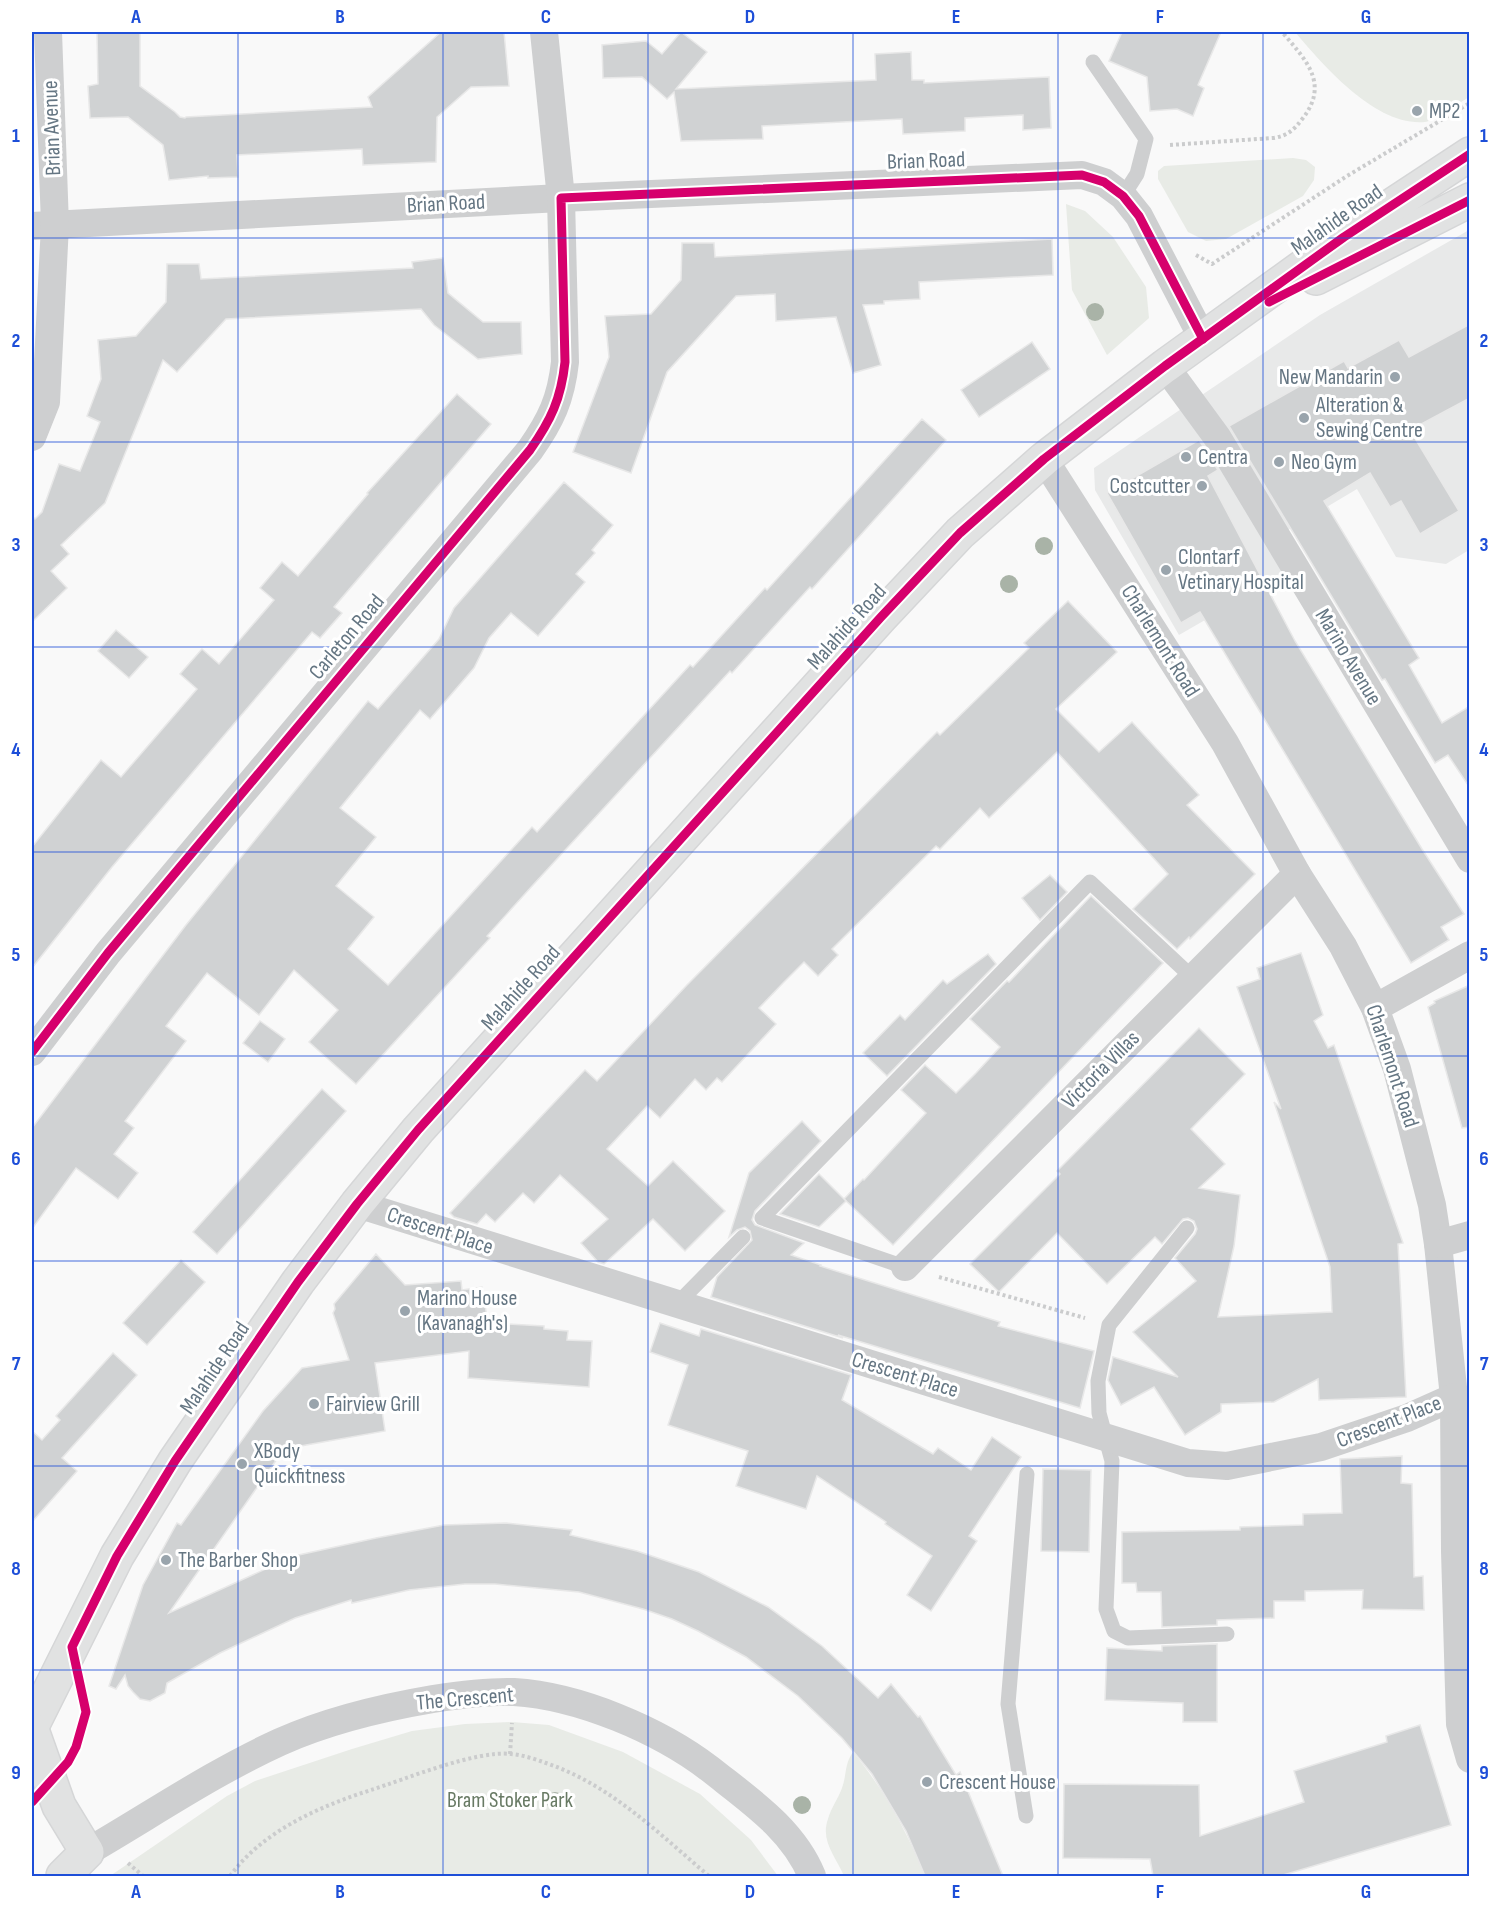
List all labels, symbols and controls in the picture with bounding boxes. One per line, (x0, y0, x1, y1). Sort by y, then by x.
text: A (130, 5, 141, 29)
text: B (335, 5, 345, 29)
text: C (541, 5, 551, 29)
text: D (745, 5, 755, 29)
text: E (952, 5, 960, 29)
text: F (1156, 5, 1164, 29)
text: G (1361, 5, 1371, 29)
street label: Brian Avenue (37, 80, 67, 176)
place label: MP2 (1429, 98, 1460, 125)
marker: MP2 (1410, 104, 1424, 118)
text: 1 (12, 124, 20, 148)
text: 1 (1480, 124, 1488, 148)
street label: Brian Road (886, 146, 966, 176)
street label: Malahide Road (1286, 179, 1388, 261)
street label: Brian Road (406, 188, 486, 220)
text: 2 (12, 329, 20, 353)
text: 2 (1480, 329, 1488, 353)
place label: New Mandarin (1279, 364, 1383, 391)
marker: New Mandarin (1388, 370, 1402, 384)
place label: Alteration & Sewing Centre (1315, 392, 1423, 444)
marker: Alteration & Sewing Centre (1297, 411, 1311, 425)
place label: Centra (1198, 444, 1248, 471)
place label: Neo Gym (1291, 449, 1357, 476)
marker: Centra (1179, 450, 1193, 464)
marker: Neo Gym (1272, 455, 1286, 469)
place label: Costcutter (1110, 473, 1190, 500)
marker: Costcutter (1195, 479, 1209, 493)
text: 3 (12, 533, 21, 557)
text: 3 (1480, 533, 1489, 557)
place label: Clontarf Vetinary Hospital (1178, 544, 1304, 596)
marker: Clontarf Vetinary Hospital (1159, 563, 1173, 577)
street label: Malahide Road (802, 579, 892, 675)
street label: Charlemont Road (1115, 580, 1205, 702)
street label: Carleton Road (303, 589, 391, 685)
street label: Marino Avenue (1309, 604, 1387, 710)
text: 4 (11, 738, 21, 762)
text: 4 (1479, 738, 1489, 762)
street label: Malahide Road (476, 940, 566, 1036)
text: 5 (12, 943, 21, 967)
text: 5 (1480, 943, 1489, 967)
street label: Charlemont Road (1359, 1001, 1425, 1131)
street label: Victoria Villas (1056, 1025, 1146, 1115)
text: 6 (11, 1147, 21, 1171)
text: 6 (1479, 1147, 1489, 1171)
street label: Crescent Place (384, 1201, 496, 1261)
place label: Marino House (Kavanagh's) (417, 1285, 517, 1337)
marker: Marino House (Kavanagh's) (398, 1304, 412, 1318)
street label: Malahide Road (174, 1317, 256, 1419)
street label: Crescent Place (848, 1346, 962, 1404)
text: 7 (12, 1352, 21, 1376)
text: 7 (1480, 1352, 1489, 1376)
street label: Crescent Place (1333, 1390, 1445, 1454)
place label: Fairview Grill (326, 1391, 420, 1418)
marker: Fairview Grill (307, 1397, 321, 1411)
place label: XBody Quickfitness (253, 1438, 346, 1490)
marker: XBody Quickfitness (235, 1457, 249, 1471)
place label: The Barber Shop (178, 1547, 298, 1574)
marker: The Barber Shop (159, 1553, 173, 1567)
text: 8 (11, 1557, 21, 1581)
text: 8 (1479, 1557, 1489, 1581)
street label: The Crescent (415, 1681, 515, 1717)
text: 9 (11, 1761, 21, 1785)
text: 9 (1479, 1761, 1489, 1785)
place label: Crescent House (939, 1769, 1056, 1796)
marker: Crescent House (920, 1775, 934, 1789)
park label: Bram Stoker Park (447, 1787, 574, 1814)
text: A (130, 1880, 141, 1904)
text: B (335, 1880, 345, 1904)
text: C (541, 1880, 551, 1904)
text: D (745, 1880, 755, 1904)
text: E (952, 1880, 960, 1904)
text: F (1156, 1880, 1164, 1904)
text: G (1361, 1880, 1371, 1904)

